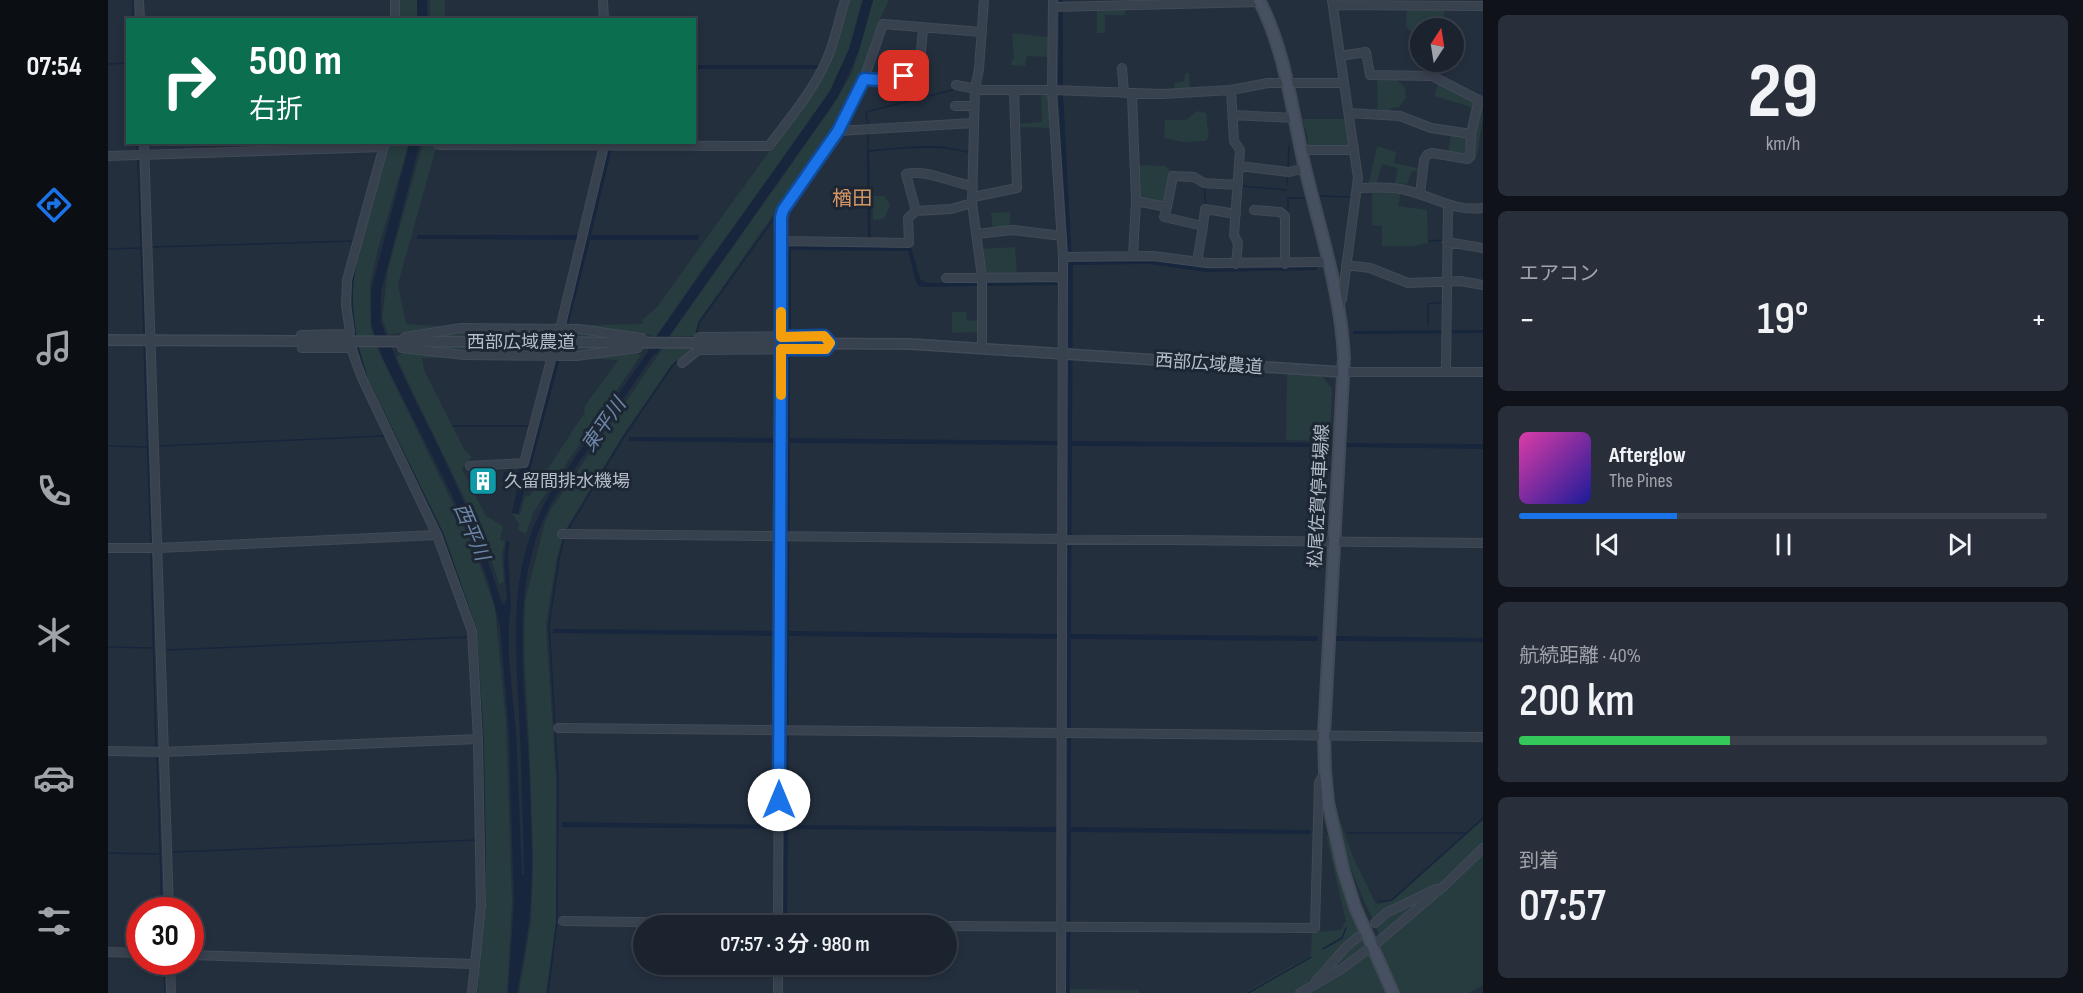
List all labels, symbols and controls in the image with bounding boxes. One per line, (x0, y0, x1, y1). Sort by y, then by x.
north arrow (1410, 18, 1464, 72)
map controls (1410, 18, 1464, 72)
text: 500 m (249, 36, 342, 87)
icon: right (150, 42, 228, 120)
text: 29 (1747, 46, 1819, 139)
pin (878, 50, 929, 101)
text: 07:54 (27, 51, 81, 83)
icon: arrive (887, 59, 920, 92)
text: 右折 (249, 94, 303, 126)
text: km/h (1766, 132, 1800, 156)
icon: directions (33, 184, 75, 226)
district label: 楢田 (832, 187, 872, 211)
text: エアコン (1519, 262, 1599, 286)
text: 19° (1757, 292, 1809, 347)
text: − (1519, 300, 1535, 340)
text: + (2031, 300, 2047, 340)
icon: music (33, 327, 75, 369)
street label: 西部広域農道 (467, 332, 575, 353)
street label: 西部広域農道 (1154, 350, 1264, 378)
water label: 東平川 (577, 392, 632, 456)
street label: 松尾佐賀停車場線 (1305, 424, 1333, 568)
text: Afterglow (1609, 442, 1686, 469)
building icon: 久留間排水機場 (467, 465, 499, 497)
text: The Pines (1609, 469, 1673, 493)
icon: phone (33, 470, 75, 512)
place label: 久留間排水機場 (504, 471, 630, 492)
water label: 西平川 (448, 500, 495, 566)
icon: previous (1591, 528, 1624, 561)
icon: pause (1767, 528, 1800, 561)
icon: next (1943, 528, 1976, 561)
icon: climate (33, 614, 75, 656)
text: 航続距離 · 40% (1519, 644, 1641, 668)
text: 200 km (1519, 674, 1635, 729)
icon: car (33, 757, 75, 799)
position arrow (747, 768, 811, 832)
text: 到着 (1519, 849, 1559, 873)
text: 07:57 (1519, 879, 1606, 934)
speed limit sign: 30 (126, 897, 204, 975)
icon: filters (33, 900, 75, 942)
text: 07:57 · 3 分 · 980 m (720, 931, 870, 958)

